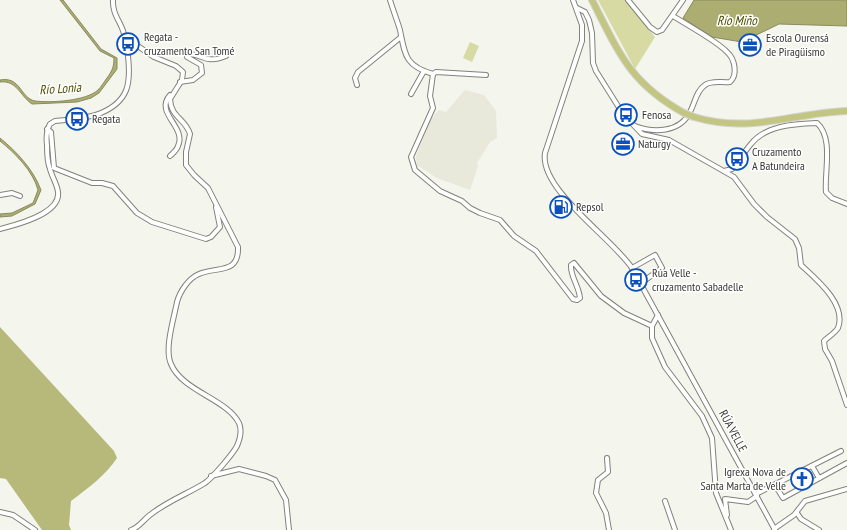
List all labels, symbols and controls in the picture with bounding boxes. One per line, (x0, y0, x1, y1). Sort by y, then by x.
water label: Río Miño (717, 12, 758, 29)
place label: Regata - cruzamento San Tomé (144, 29, 234, 58)
place label: Escola Ourensá de Piragüismo (766, 30, 829, 59)
bus stop icon: Regata - cruzamento San Tomé (115, 31, 141, 57)
office icon: Escola Ourensá de Piragüismo (737, 32, 763, 58)
water label: Río Lonia (39, 79, 82, 98)
bus stop icon: Fenosa (613, 102, 639, 128)
bus stop icon: Regata (64, 106, 90, 132)
place label: Fenosa (642, 107, 671, 122)
place label: Regata (92, 111, 120, 126)
office icon: Naturgy (610, 131, 636, 157)
place label: Naturgy (638, 136, 671, 151)
place label: Cruzamento A Batundeira (752, 144, 805, 173)
bus stop icon: Cruzamento A Batundeira (724, 146, 750, 172)
fuel station icon: Repsol (548, 194, 574, 220)
place label: Repsol (576, 199, 604, 214)
place label: Rúa Velle - cruzamento Sabadelle (652, 265, 744, 294)
bus stop icon: Rúa Velle - cruzamento Sabadelle (623, 267, 649, 293)
street label: RÚA VELLE (716, 407, 751, 454)
place label: Igrexa Nova de Santa Marta de Velle (701, 464, 786, 493)
church icon: Igrexa Nova de Santa Marta de Velle (789, 466, 815, 492)

